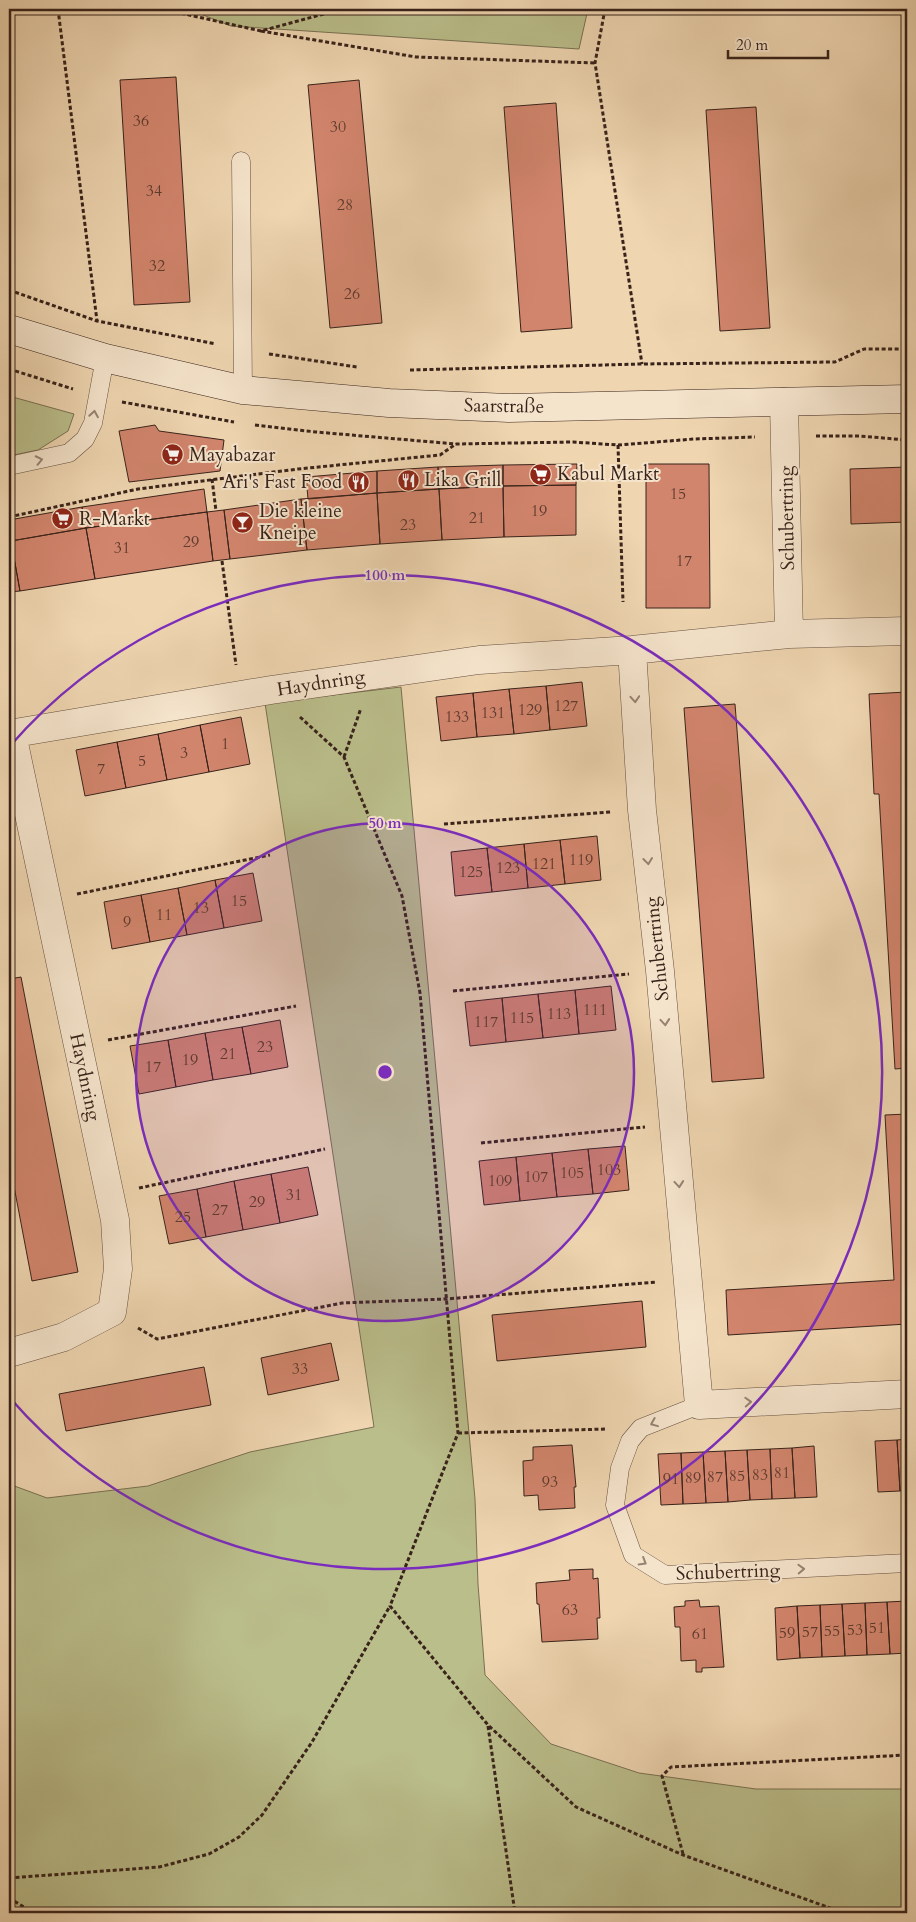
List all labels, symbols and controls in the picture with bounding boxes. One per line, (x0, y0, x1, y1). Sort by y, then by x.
scale bar (728, 28, 828, 60)
text: 20 m (736, 35, 768, 55)
house number: 36 (133, 110, 149, 132)
house number: 30 (330, 116, 346, 138)
house number: 34 (146, 180, 162, 202)
house number: 28 (337, 194, 353, 216)
house number: 32 (149, 255, 165, 277)
house number: 26 (344, 283, 360, 305)
street label: Saarstraße (464, 392, 544, 420)
one-way arrow (89, 409, 99, 418)
place label: Mayabazar (189, 442, 275, 468)
supermarket icon: Mayabazar (161, 443, 185, 467)
one-way arrow (34, 455, 43, 466)
place label: Kabul Markt (557, 461, 659, 487)
supermarket icon: Kabul Markt (529, 462, 553, 486)
street label: Schubertring (773, 465, 801, 570)
place label: Lika Grill (424, 467, 501, 493)
restaurant icon: Lika Grill (396, 468, 420, 492)
place label: Ari's Fast Food (222, 469, 342, 495)
restaurant icon: Ari's Fast Food (346, 470, 370, 494)
house number: 15 (670, 483, 686, 505)
place label: Die kleine Kneipe (259, 498, 342, 546)
house number: 19 (531, 500, 547, 522)
place label: R-Markt (79, 506, 150, 532)
supermarket icon: R-Markt (51, 507, 75, 531)
house number: 21 (469, 507, 485, 529)
bar icon: Die kleine Kneipe (231, 510, 255, 534)
house number: 23 (400, 514, 416, 536)
house number: 29 (183, 531, 199, 553)
house number: 31 (114, 537, 130, 559)
house number: 17 (676, 550, 692, 572)
text: 100 m (365, 565, 406, 585)
street label: Haydnring (275, 663, 367, 703)
house number: 127 (554, 695, 578, 717)
one-way arrow (629, 695, 640, 703)
house number: 129 (518, 699, 542, 721)
house number: 131 (481, 702, 505, 724)
house number: 133 (445, 706, 469, 728)
house number: 1 (221, 733, 229, 755)
house number: 3 (180, 742, 188, 764)
house number: 5 (138, 750, 146, 772)
house number: 7 (97, 758, 105, 780)
text: 50 m (368, 813, 402, 833)
house number: 119 (569, 849, 593, 871)
house number: 121 (532, 853, 556, 875)
house number: 123 (496, 857, 520, 879)
one-way arrow (642, 857, 653, 865)
house number: 125 (459, 861, 483, 883)
house number: 15 (231, 890, 247, 912)
street label: Schubertring (639, 895, 675, 1002)
house number: 13 (193, 897, 209, 919)
house number: 11 (156, 904, 172, 926)
house number: 9 (123, 911, 131, 933)
house number: 111 (583, 999, 607, 1021)
house number: 113 (547, 1003, 571, 1025)
house number: 115 (510, 1007, 534, 1029)
house number: 117 (474, 1011, 498, 1033)
one-way arrow (659, 1018, 670, 1026)
street label: Haydnring (63, 1031, 107, 1123)
house number: 23 (257, 1036, 273, 1058)
house number: 21 (220, 1043, 236, 1065)
house number: 19 (182, 1049, 198, 1071)
house number: 17 (145, 1056, 161, 1078)
centre of rings (376, 1063, 394, 1081)
house number: 103 (597, 1159, 621, 1181)
house number: 105 (560, 1162, 584, 1184)
house number: 107 (524, 1166, 548, 1188)
house number: 109 (488, 1170, 512, 1192)
one-way arrow (674, 1180, 685, 1188)
house number: 31 (286, 1184, 302, 1206)
house number: 29 (249, 1191, 265, 1213)
house number: 27 (212, 1199, 228, 1221)
house number: 25 (175, 1206, 191, 1228)
house number: 33 (292, 1358, 308, 1380)
one-way arrow (744, 1397, 752, 1408)
one-way arrow (650, 1417, 658, 1427)
house number: 81 (774, 1462, 790, 1484)
house number: 83 (752, 1464, 768, 1486)
house number: 85 (729, 1465, 745, 1487)
house number: 87 (707, 1466, 723, 1488)
house number: 89 (685, 1467, 701, 1489)
house number: 91 (663, 1468, 679, 1490)
house number: 93 (542, 1471, 558, 1493)
one-way arrow (637, 1555, 646, 1565)
street label: Schubertring (675, 1557, 781, 1587)
one-way arrow (798, 1564, 806, 1575)
house number: 63 (562, 1599, 578, 1621)
house number: 51 (869, 1617, 885, 1639)
house number: 53 (847, 1619, 863, 1641)
house number: 55 (824, 1620, 840, 1642)
house number: 57 (802, 1621, 818, 1643)
house number: 59 (779, 1622, 795, 1644)
house number: 61 (692, 1623, 708, 1645)

